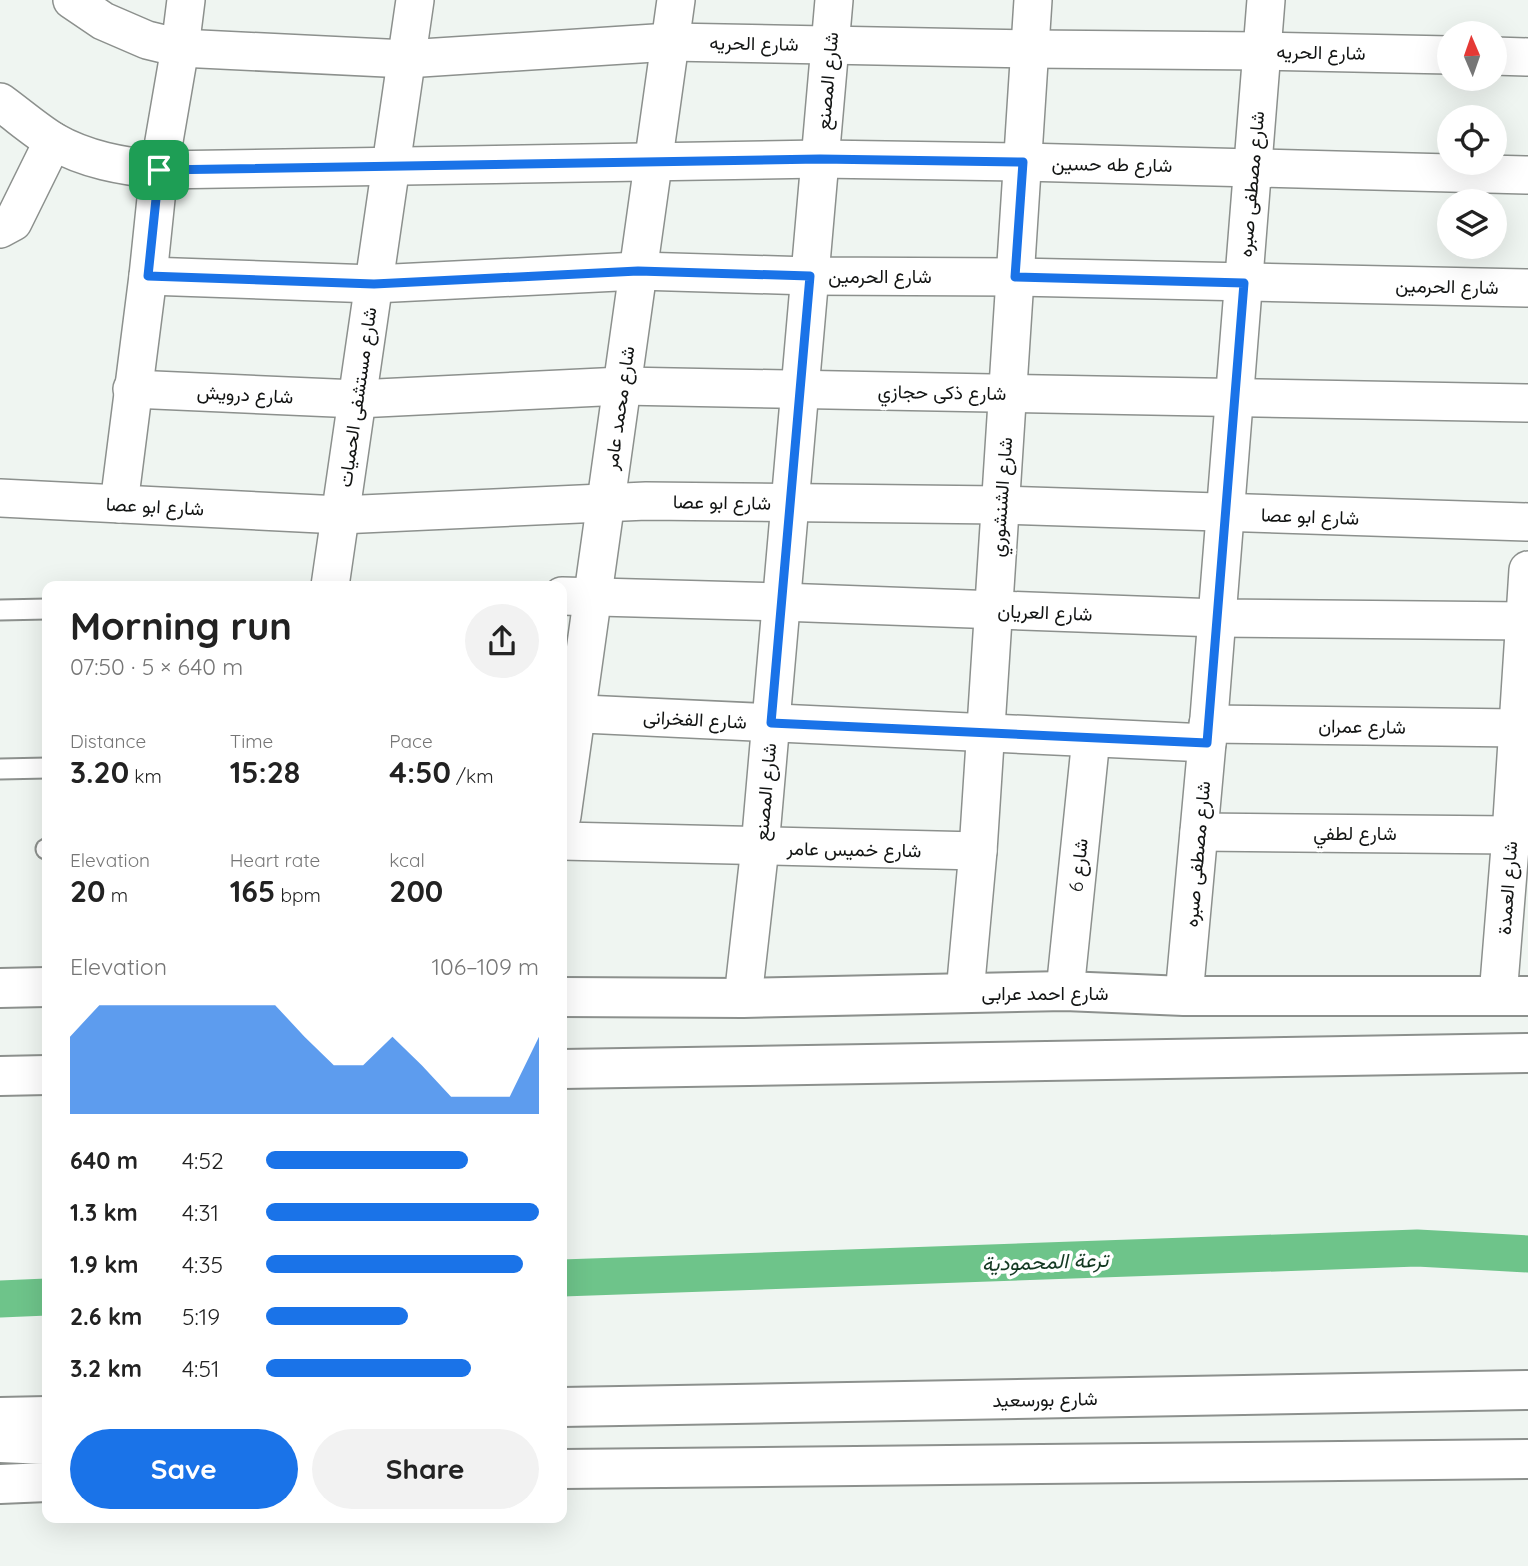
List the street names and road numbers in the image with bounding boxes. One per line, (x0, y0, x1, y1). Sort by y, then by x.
street label: شارع الحريه (709, 30, 799, 57)
street label: شارع المصنع (811, 31, 845, 131)
street label: شارع الحريه (1276, 39, 1366, 66)
street label: شارع مصطفى صبره (1233, 110, 1270, 258)
street label: شارع طه حسين (1051, 151, 1173, 178)
street label: شارع الحرمين (828, 264, 932, 289)
street label: شارع الحرمين (1395, 273, 1499, 300)
street label: شارع مستشفى الحميات (332, 305, 383, 489)
street label: شارع محمد عامر (598, 344, 641, 473)
street label: شارع درويش (196, 379, 294, 410)
street label: شارع ذكى حجازي (877, 379, 1007, 409)
street label: شارع الشنشوري (985, 436, 1021, 558)
street label: شارع ابو عصا (673, 489, 771, 516)
street label: شارع ابو عصا (105, 491, 205, 522)
street label: شارع ابو عصا (1260, 502, 1360, 531)
street label: شارع العريان (997, 598, 1093, 627)
street label: شارع الفخرانى (642, 704, 748, 735)
street label: شارع عمران (1318, 713, 1406, 740)
street label: شارع المصنع (749, 742, 783, 842)
street label: شارع مصطفى صبره (1179, 780, 1216, 928)
street label: شارع لطفي (1313, 821, 1397, 849)
street label: شارع خميس عامر (785, 836, 922, 863)
street label: شارع 6 (1063, 837, 1094, 893)
street label: شارع العمدة (1492, 840, 1523, 936)
street label: شارع احمد عرابى (982, 981, 1108, 1006)
street label: شارع بورسعيد (992, 1386, 1098, 1413)

